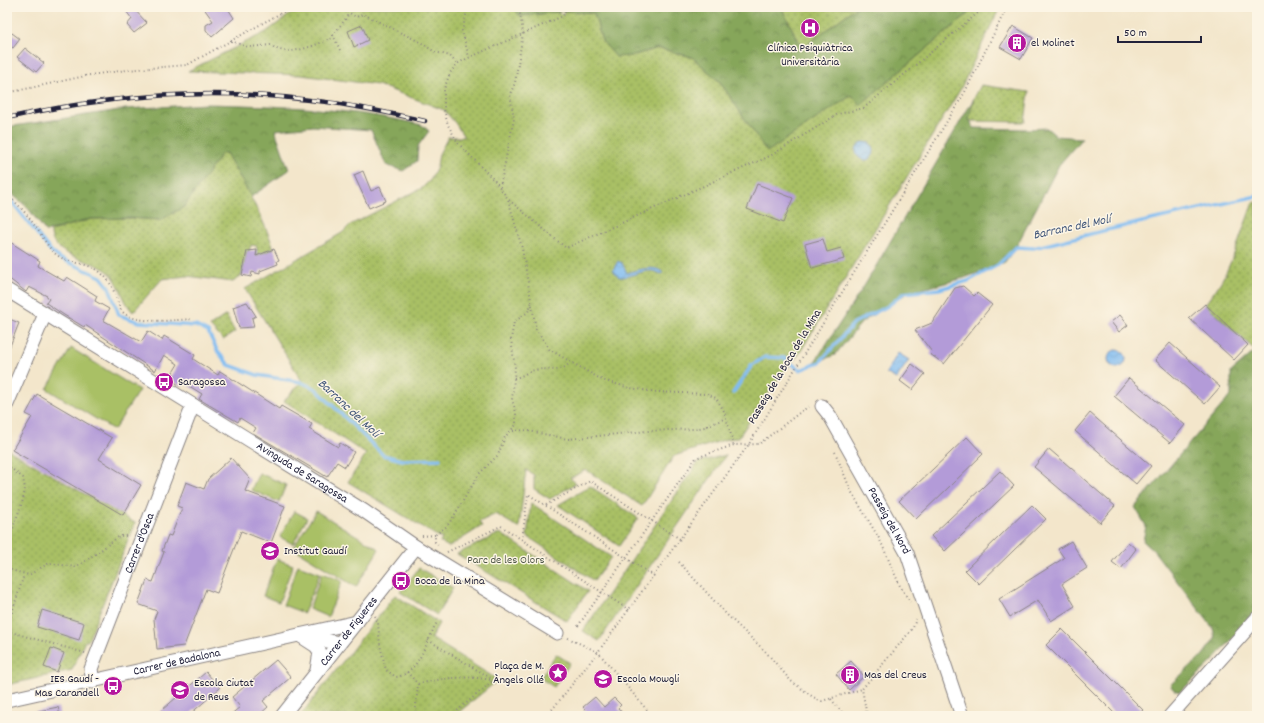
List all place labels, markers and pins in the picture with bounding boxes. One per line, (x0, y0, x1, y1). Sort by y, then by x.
hospital icon: Clínica Psiquiàtrica Universitària (799, 17, 821, 39)
building icon: el Molinet (1006, 32, 1028, 54)
place label: el Molinet (1031, 35, 1075, 52)
place label: Clínica Psiquiàtrica Universitària (768, 40, 853, 71)
bus stop icon: Saragossa (153, 371, 175, 393)
place label: Saragossa (178, 374, 226, 391)
school or university icon: Institut Gaudí (259, 540, 281, 562)
place label: Institut Gaudí (284, 543, 347, 560)
bus stop icon: Boca de la Mina (390, 570, 412, 592)
place label: Boca de la Mina (415, 573, 485, 590)
place label: Plaça de M. Àngels Ollé (493, 658, 544, 689)
place icon: Plaça de M. Àngels Ollé (547, 662, 569, 684)
building icon: Mas del Creus (839, 664, 861, 686)
place label: Mas del Creus (864, 667, 927, 684)
school or university icon: Escola Mowgli (592, 668, 614, 690)
place label: IES Gaudí - Mas Carandell (35, 671, 99, 702)
place label: Escola Mowgli (617, 671, 679, 688)
bus stop icon: IES Gaudí - Mas Carandell (102, 675, 124, 697)
place label: Escola Ciutat de Reus (194, 675, 254, 706)
school or university icon: Escola Ciutat de Reus (169, 679, 191, 701)

